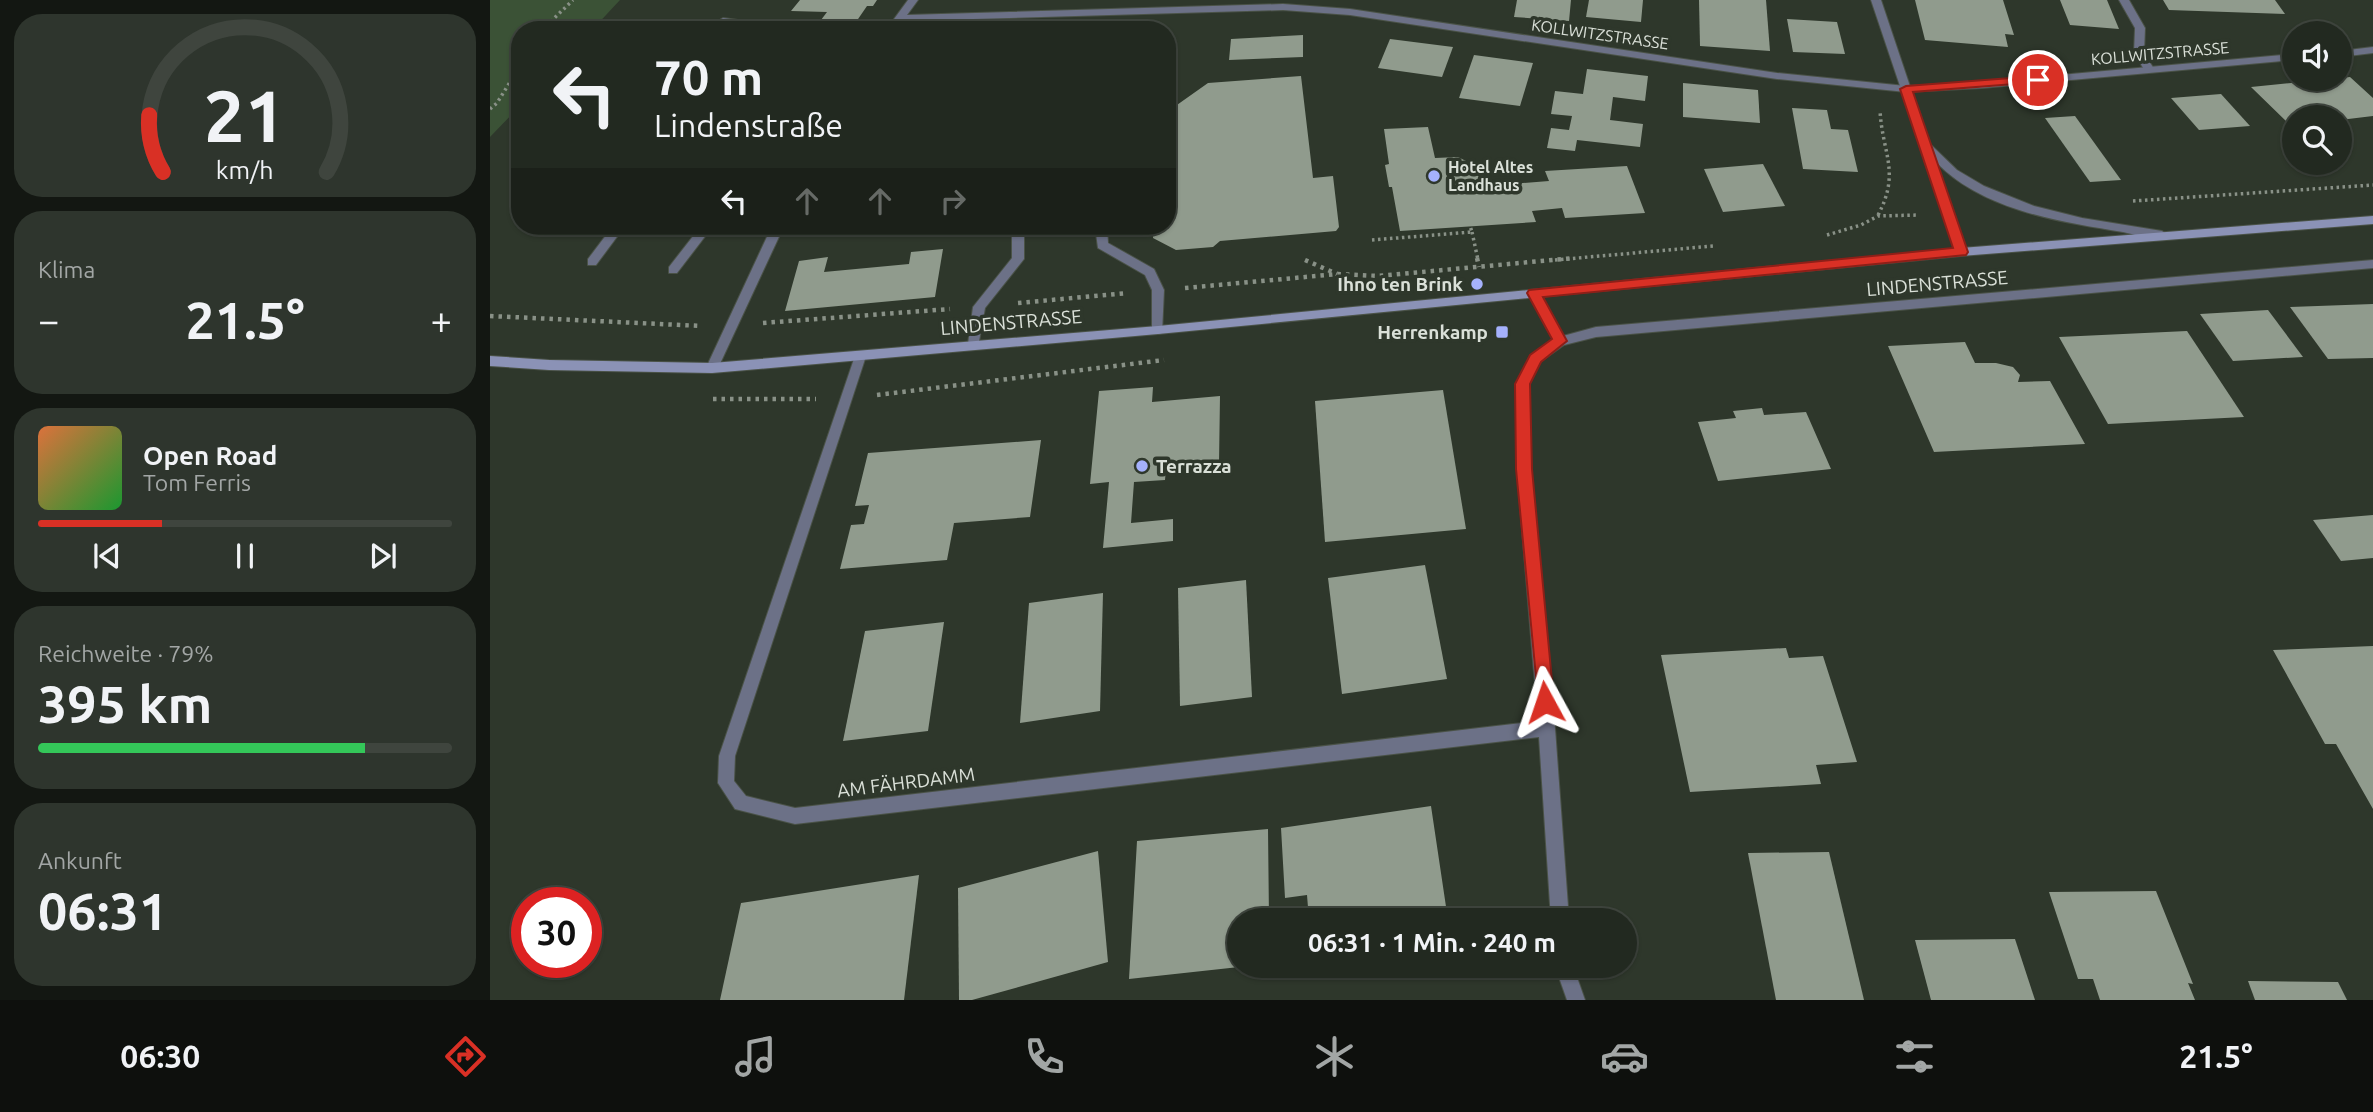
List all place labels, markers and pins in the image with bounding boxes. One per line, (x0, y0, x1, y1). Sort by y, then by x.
pin (2008, 50, 2068, 110)
place label: Hotel Altes Landhaus (1448, 158, 1533, 194)
marker: Hotel Altes Landhaus (1426, 168, 1442, 184)
place label: Ihno ten Brink (1337, 273, 1463, 295)
marker: Ihno ten Brink (1469, 276, 1485, 292)
place label: Herrenkamp (1377, 321, 1488, 343)
marker: Herrenkamp (1494, 324, 1510, 340)
place label: Terrazza (1156, 455, 1232, 477)
marker: Terrazza (1134, 458, 1150, 474)

